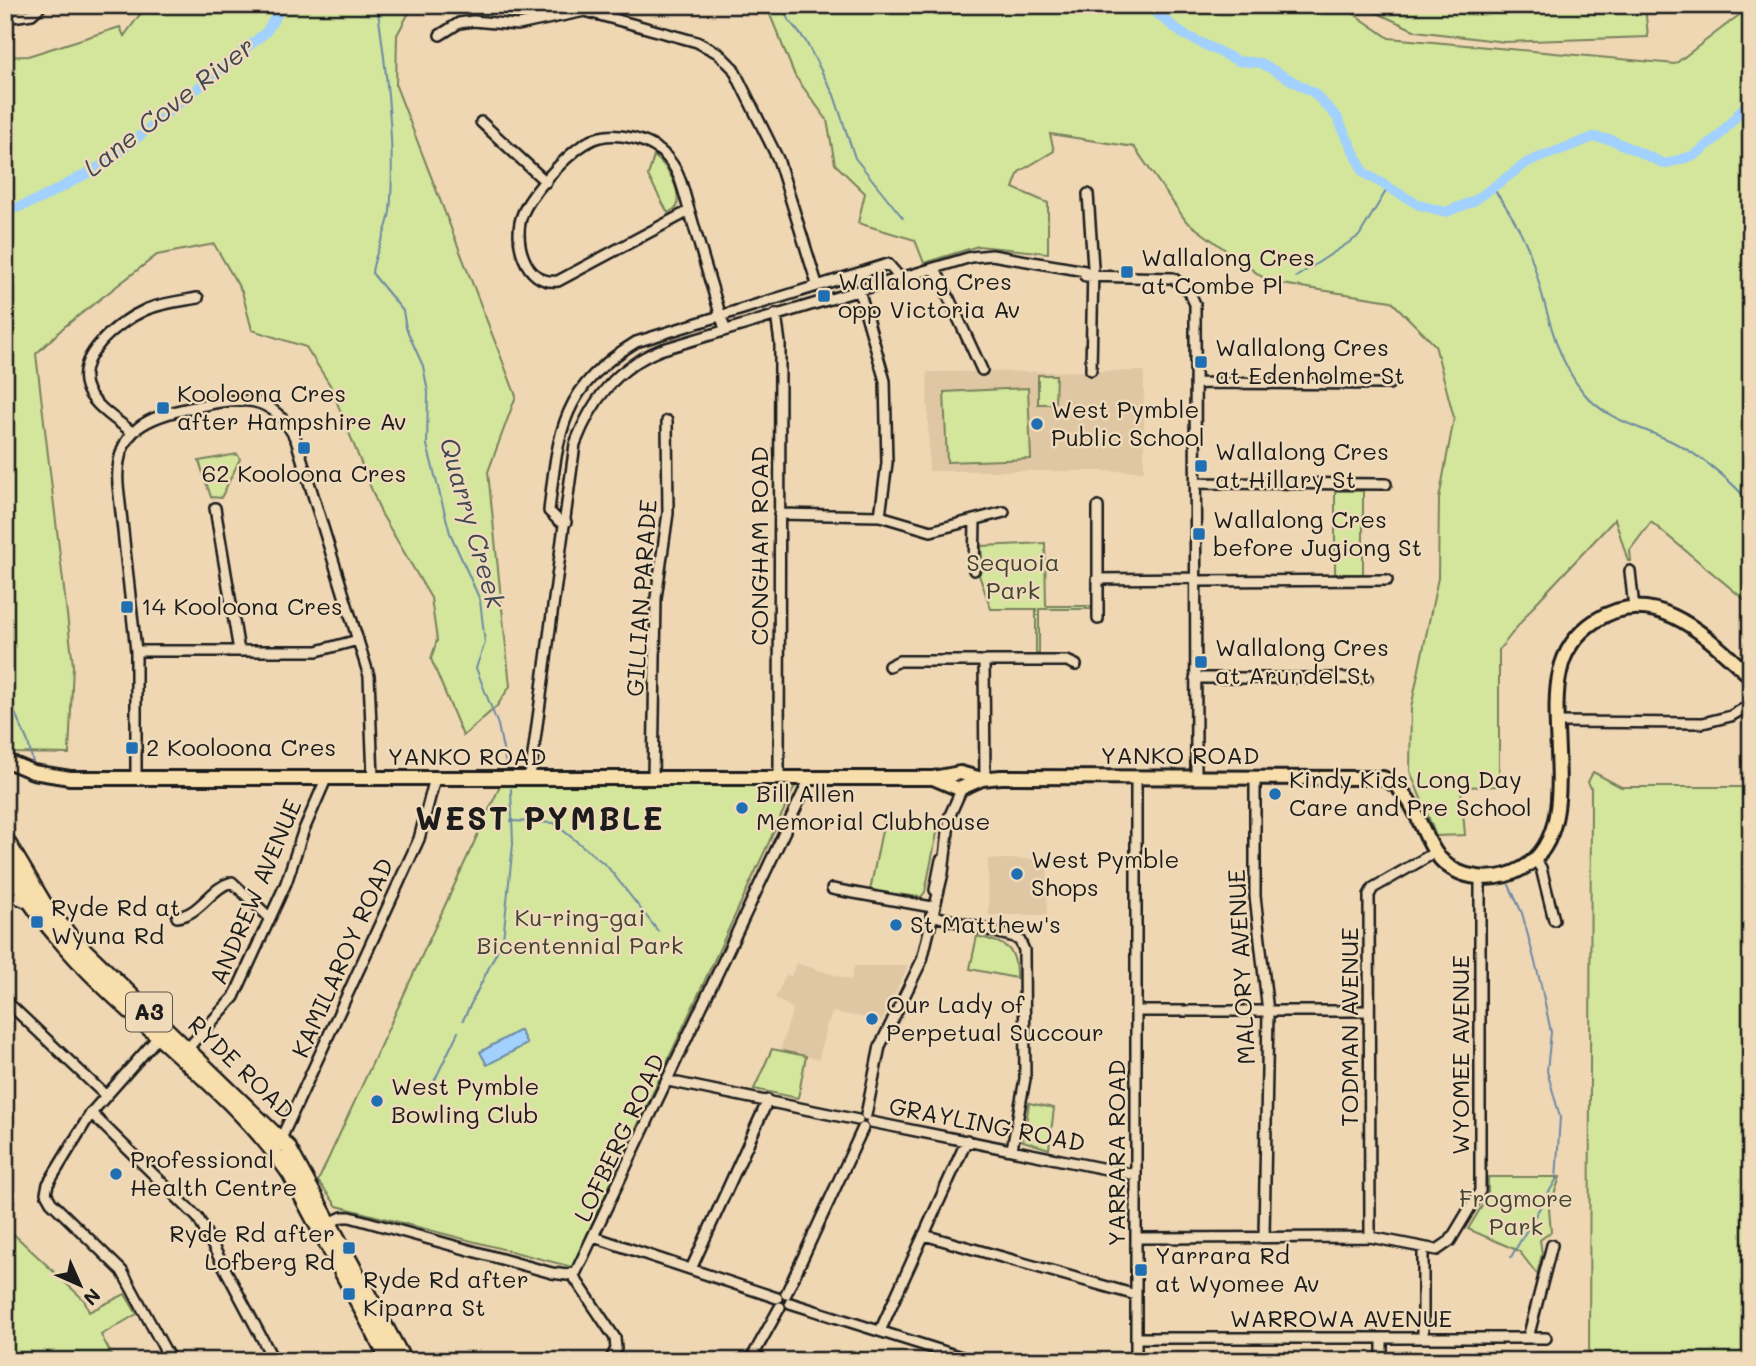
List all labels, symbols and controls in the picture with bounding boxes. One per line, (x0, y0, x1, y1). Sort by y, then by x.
water label: Lane Cove River (76, 29, 261, 184)
place label: Wallalong Cres at Combe Pl (1141, 241, 1315, 300)
marker: Wallalong Cres at Combe Pl (1119, 264, 1135, 280)
place label: Wallalong Cres opp Victoria Av (838, 265, 1020, 324)
marker: Wallalong Cres opp Victoria Av (816, 288, 832, 304)
place label: Wallalong Cres at Edenholme St (1215, 331, 1405, 390)
marker: Wallalong Cres at Edenholme St (1193, 354, 1209, 370)
place label: Kooloona Cres after Hampshire Av (177, 377, 406, 436)
place label: West Pymble Public School (1051, 393, 1205, 452)
marker: Kooloona Cres after Hampshire Av (155, 400, 171, 416)
marker: West Pymble Public School (1029, 416, 1045, 432)
water label: Quarry Creek (432, 433, 514, 613)
place label: Wallalong Cres at Hillary St (1215, 435, 1389, 494)
marker: 62 Kooloona Cres (296, 440, 312, 456)
street label: CONGHAM ROAD (743, 446, 774, 646)
place label: 62 Kooloona Cres (202, 457, 406, 488)
marker: Wallalong Cres at Hillary St (1193, 458, 1209, 474)
street label: GILLIAN PARADE (618, 498, 663, 698)
place label: Wallalong Cres before Jugiong St (1213, 503, 1422, 562)
marker: Wallalong Cres before Jugiong St (1191, 526, 1207, 542)
park label: Sequoia Park (966, 546, 1060, 605)
place label: 14 Kooloona Cres (141, 590, 343, 621)
marker: 14 Kooloona Cres (119, 599, 135, 615)
place label: Wallalong Cres at Arundel St (1215, 631, 1389, 690)
marker: Wallalong Cres at Arundel St (1193, 654, 1209, 670)
place label: 2 Kooloona Cres (146, 731, 336, 762)
street label: YANKO ROAD (1101, 739, 1259, 770)
marker: 2 Kooloona Cres (124, 740, 140, 756)
street label: YANKO ROAD (388, 740, 546, 771)
place label: Kindy Kids Long Day Care and Pre School (1289, 763, 1532, 822)
place label: Bill Allen Memorial Clubhouse (756, 777, 990, 836)
marker: Kindy Kids Long Day Care and Pre School (1267, 786, 1283, 802)
street label: ANDREW AVENUE (202, 794, 308, 989)
district label: WEST PYMBLE (415, 796, 665, 838)
marker: Bill Allen Memorial Clubhouse (734, 800, 750, 816)
place label: West Pymble Shops (1031, 843, 1179, 902)
street label: KAMILAROY ROAD (284, 853, 400, 1062)
marker: West Pymble Shops (1009, 866, 1025, 882)
street label: MALORY AVENUE (1220, 868, 1261, 1066)
place label: Ryde Rd at Wyuna Rd (51, 891, 180, 950)
park label: Ku-ring-gai Bicentennial Park (477, 901, 683, 960)
place label: St Matthew's (910, 908, 1061, 939)
marker: Ryde Rd at Wyuna Rd (29, 914, 45, 930)
marker: St Matthew's (888, 917, 904, 933)
street label: TODMAN AVENUE (1333, 927, 1364, 1127)
street label: WYOMEE AVENUE (1444, 955, 1475, 1155)
place label: Our Lady of Perpetual Succour (886, 988, 1104, 1047)
road number: A3 (126, 993, 172, 1032)
street label: RYDE ROAD (182, 1008, 302, 1125)
marker: Our Lady of Perpetual Succour (864, 1011, 880, 1027)
street label: LOFBERG ROAD (566, 1048, 671, 1226)
street label: YARRARA ROAD (1100, 1060, 1131, 1246)
place label: West Pymble Bowling Club (391, 1070, 539, 1129)
street label: GRAYLING ROAD (887, 1089, 1088, 1158)
marker: West Pymble Bowling Club (369, 1093, 385, 1109)
place label: Professional Health Centre (130, 1143, 297, 1202)
marker: Professional Health Centre (108, 1166, 124, 1182)
park label: Frogmore Park (1459, 1182, 1573, 1241)
place label: Ryde Rd after Lofberg Rd (169, 1217, 335, 1276)
place label: Yarrara Rd at Wyomee Av (1155, 1239, 1319, 1298)
marker: Ryde Rd after Lofberg Rd (341, 1240, 357, 1256)
north arrow (46, 1250, 116, 1320)
marker: Yarrara Rd at Wyomee Av (1133, 1262, 1149, 1278)
place label: Ryde Rd after Kiparra St (363, 1263, 529, 1322)
text: N (78, 1283, 106, 1311)
marker: Ryde Rd after Kiparra St (341, 1286, 357, 1302)
street label: WARROWA AVENUE (1230, 1302, 1452, 1333)

